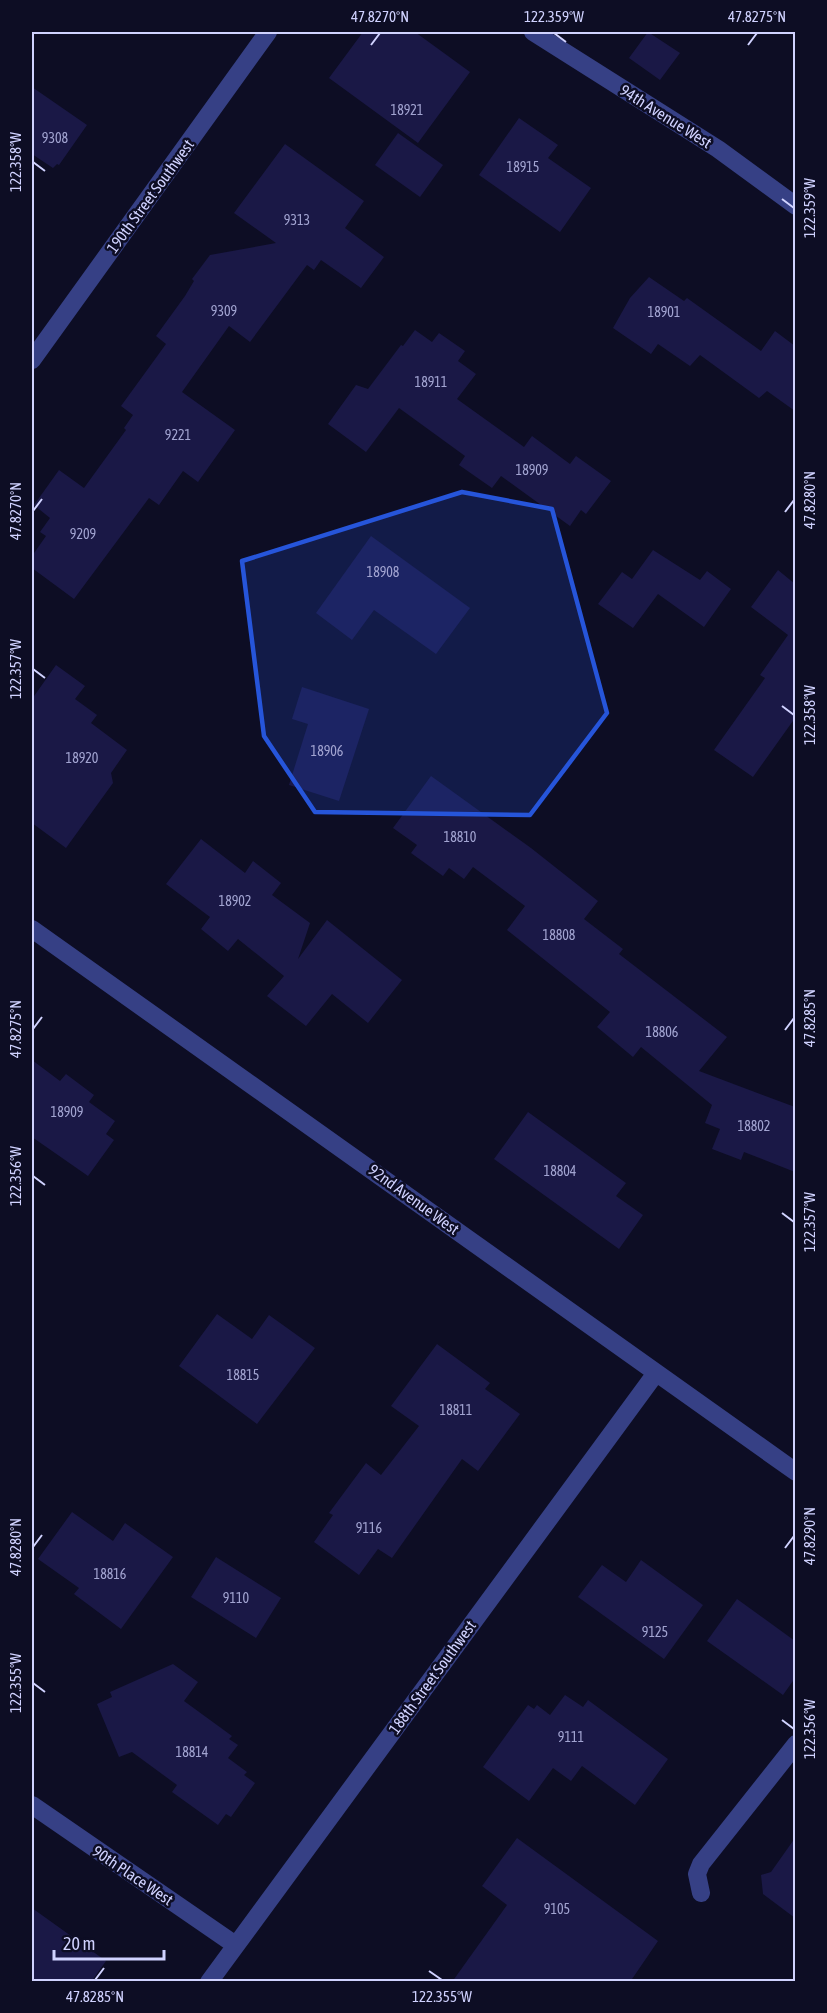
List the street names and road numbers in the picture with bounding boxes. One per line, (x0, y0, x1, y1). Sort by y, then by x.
street label: 94th Avenue West (617, 81, 715, 152)
street label: 190th Street Southwest (103, 136, 197, 256)
street label: 92nd Avenue West (365, 1160, 463, 1238)
street label: 188th Street Southwest (385, 1617, 479, 1737)
street label: 90th Place West (89, 1841, 177, 1909)

